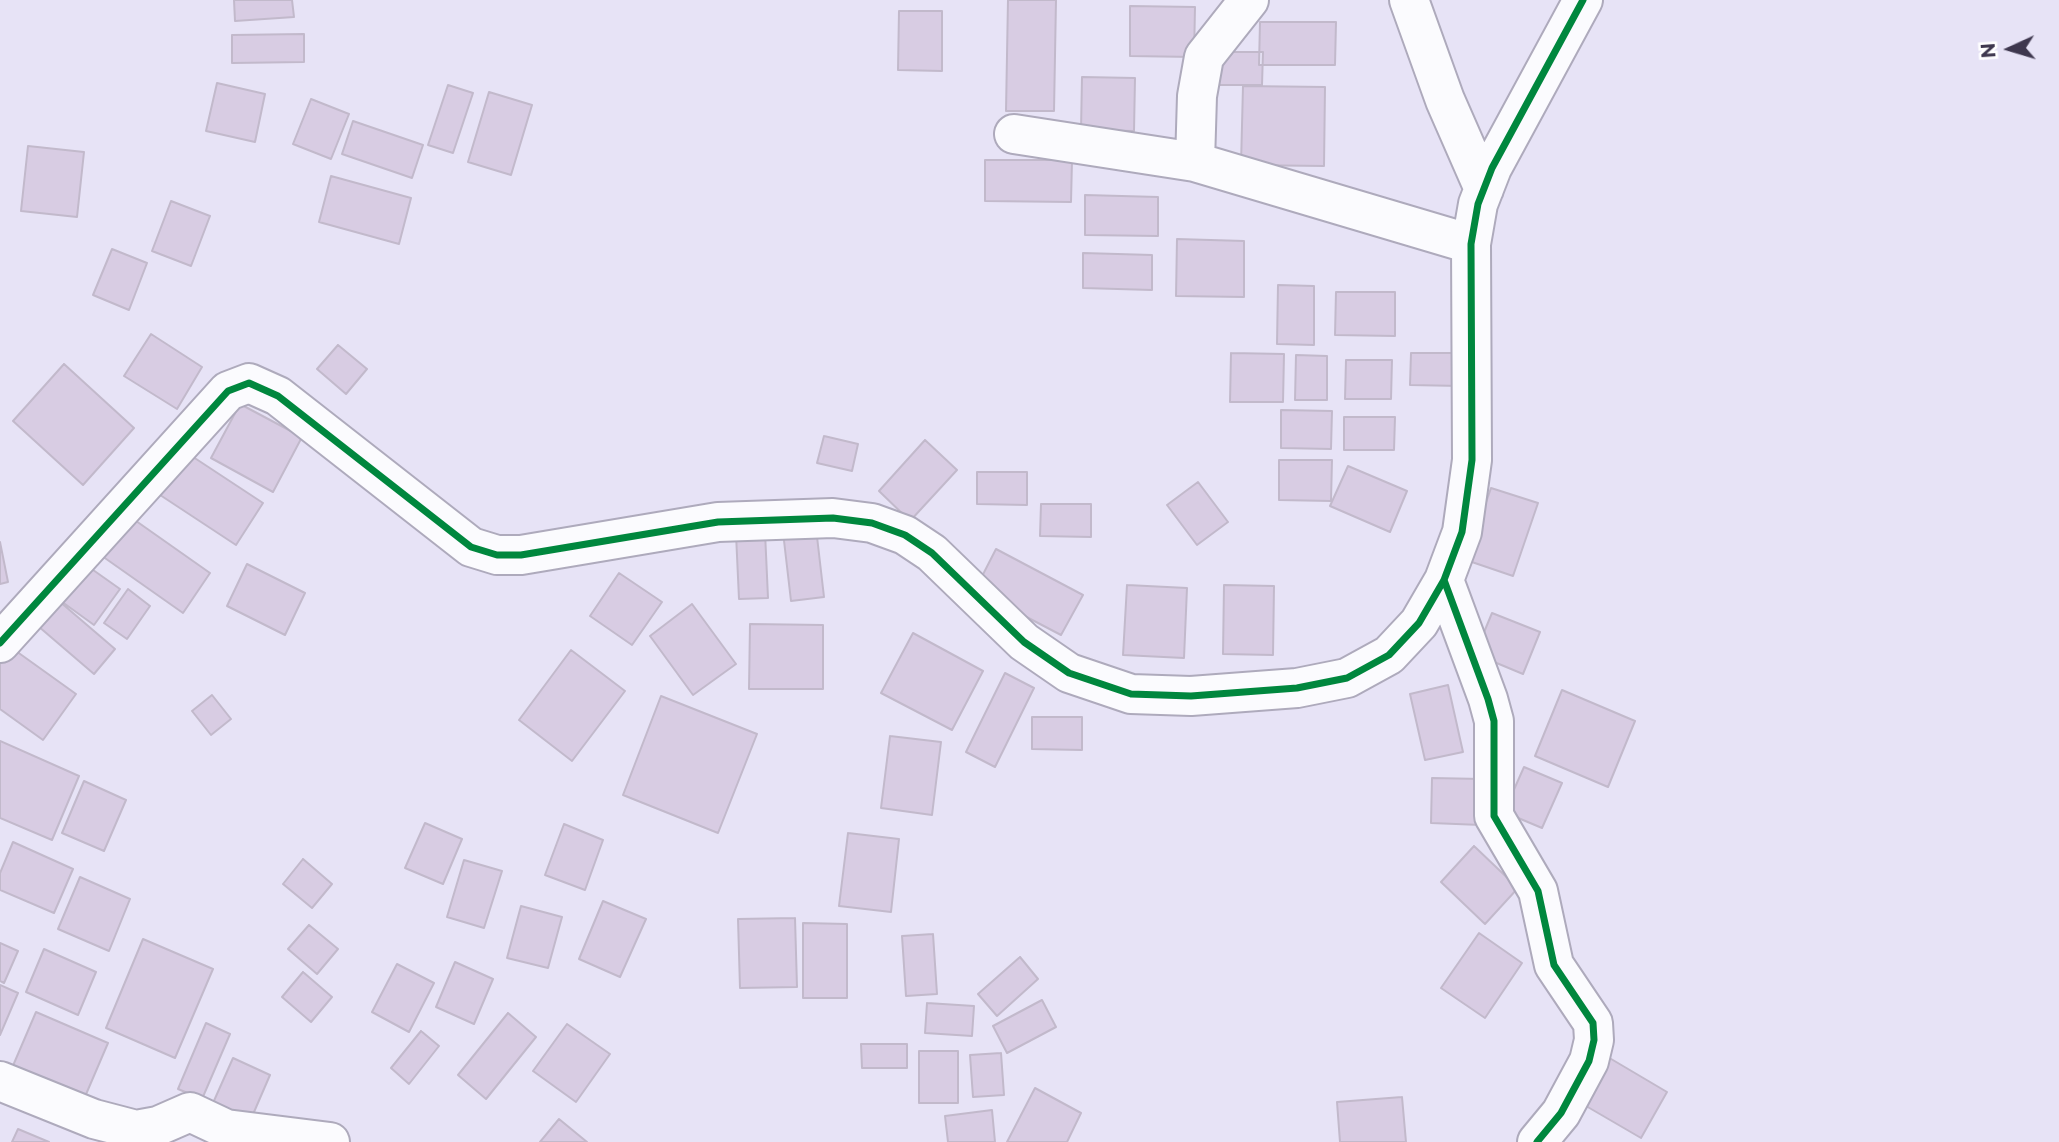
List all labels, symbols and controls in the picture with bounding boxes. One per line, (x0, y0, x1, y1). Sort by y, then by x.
north arrow (1975, 14, 2045, 84)
text: N (1977, 42, 2001, 59)

